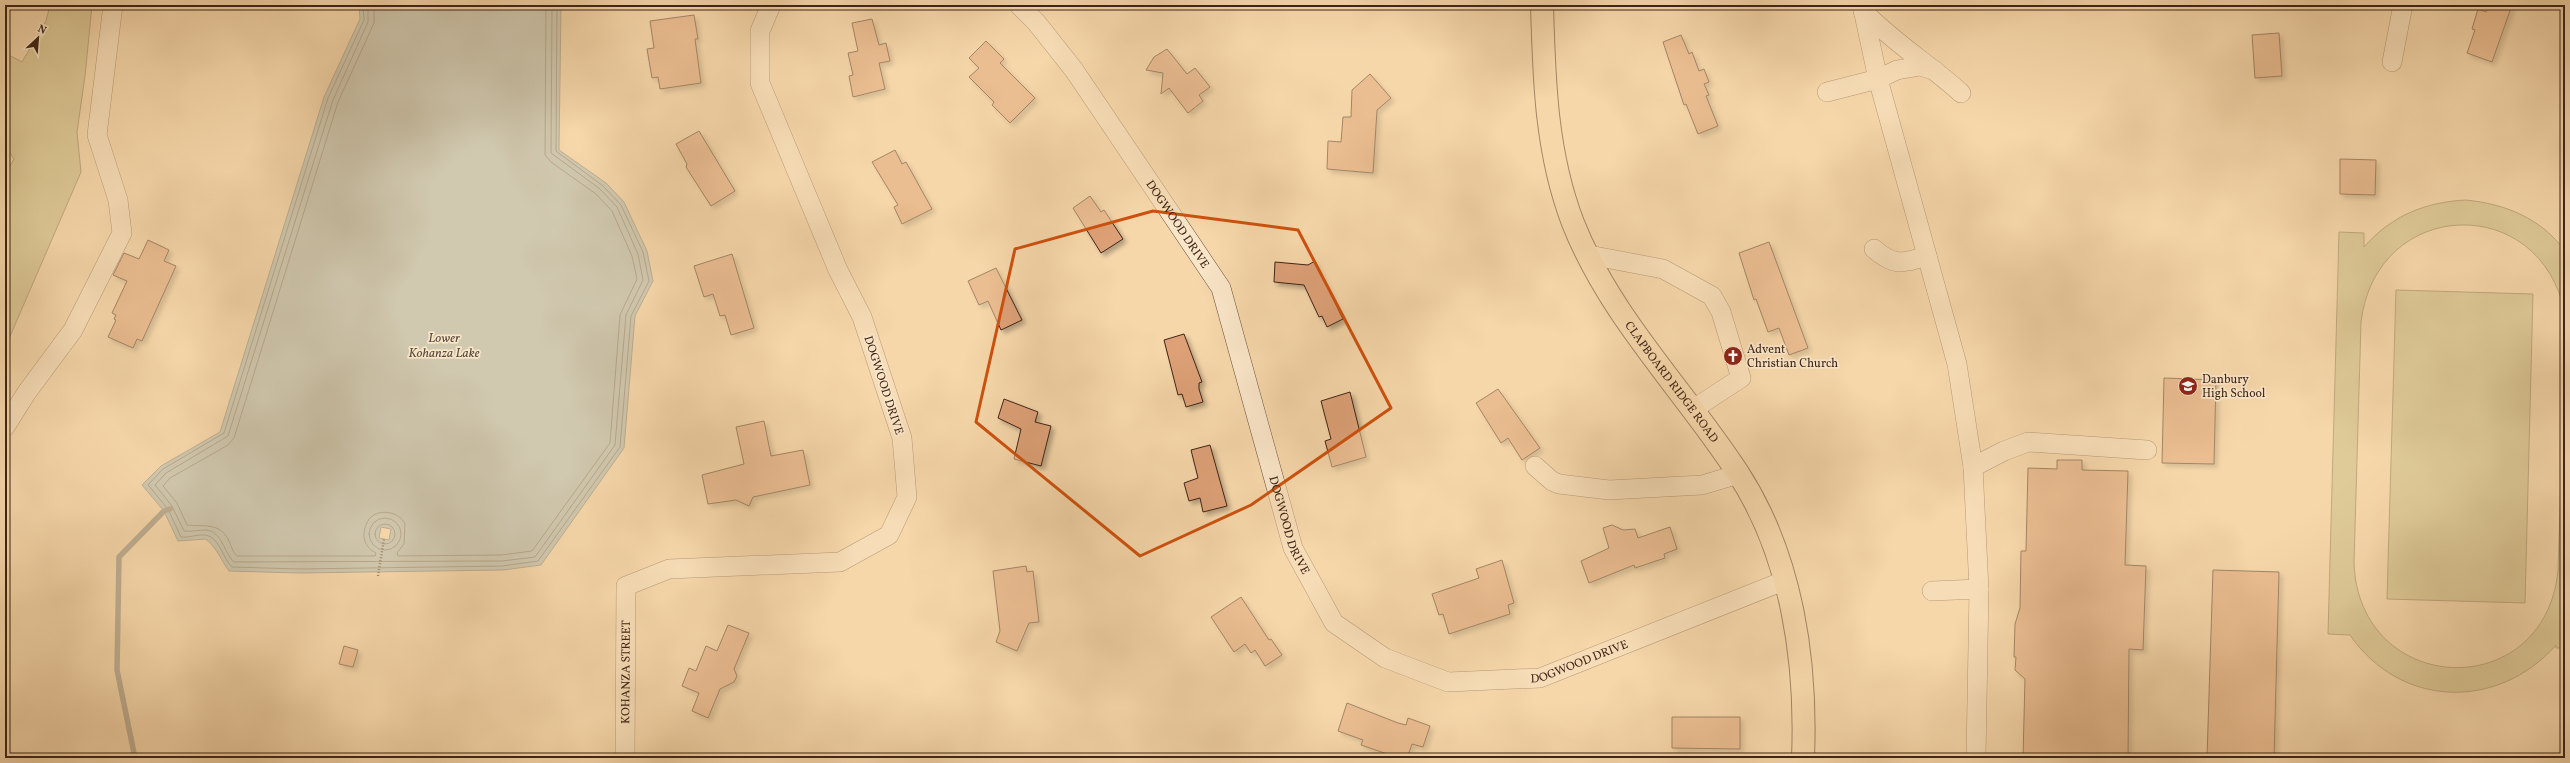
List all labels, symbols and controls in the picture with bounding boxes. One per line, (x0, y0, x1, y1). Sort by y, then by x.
north arrow (18, 18, 58, 58)
text: N (35, 22, 49, 39)
street label: DOGWOOD DRIVE (1142, 177, 1212, 272)
street label: CLAPBOARD RIDGE ROAD (1621, 319, 1722, 446)
water label: Lower Kohanza Lake (409, 330, 480, 363)
street label: DOGWOOD DRIVE (860, 334, 907, 437)
place label: Advent Christian Church (1747, 342, 1838, 372)
church icon: Advent Christian Church (1722, 345, 1744, 367)
place label: Danbury High School (2202, 372, 2266, 402)
school or university icon: Danbury High School (2177, 375, 2199, 397)
street label: DOGWOOD DRIVE (1264, 474, 1313, 577)
street label: KOHANZA STREET (618, 620, 635, 724)
street label: DOGWOOD DRIVE (1530, 637, 1630, 687)

